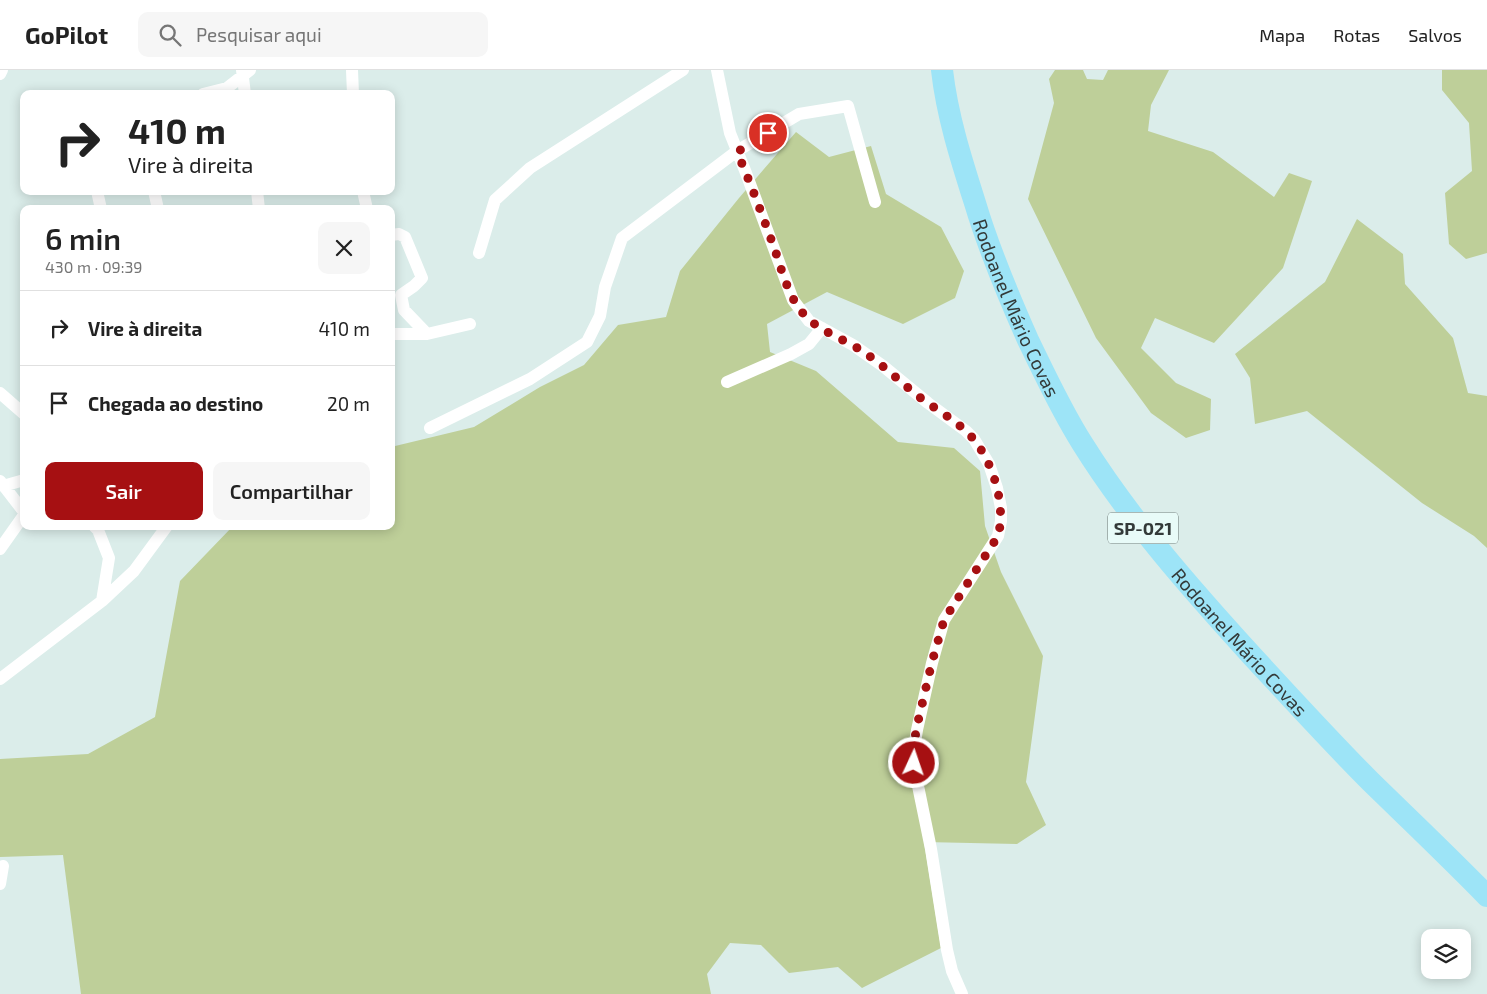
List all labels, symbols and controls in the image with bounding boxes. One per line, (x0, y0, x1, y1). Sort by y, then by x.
search box (138, 12, 488, 57)
text: GoPilot (25, 20, 108, 49)
icon: search (156, 21, 184, 49)
text: Pesquisar aqui (196, 23, 322, 46)
text: Mapa (1259, 24, 1305, 46)
text: Rotas (1333, 24, 1380, 46)
text: Salvos (1408, 24, 1462, 46)
text: 410 m (128, 109, 226, 151)
icon: right (45, 110, 110, 175)
pin (747, 112, 789, 154)
icon: arrive (754, 119, 782, 147)
text: Vire à direita (128, 151, 253, 177)
street label: Rodoanel Mário Covas (969, 216, 1065, 400)
text: 6 min (45, 220, 121, 256)
button: close (318, 222, 370, 274)
text: 430 m · 09:39 (45, 257, 143, 276)
icon: right (45, 314, 73, 342)
text: Vire à direita (88, 317, 202, 340)
text: 410 m (318, 317, 370, 340)
icon: arrive (45, 389, 73, 417)
text: Chegada ao destino (88, 392, 263, 415)
text: 20 m (327, 392, 370, 415)
button: Sair (45, 462, 203, 520)
button: Compartilhar (213, 462, 370, 520)
road number: SP-021 (1108, 512, 1178, 543)
street label: Rodoanel Mário Covas (1168, 563, 1313, 720)
position arrow (887, 736, 939, 788)
map controls (1421, 929, 1471, 979)
button: layers (1421, 929, 1471, 979)

